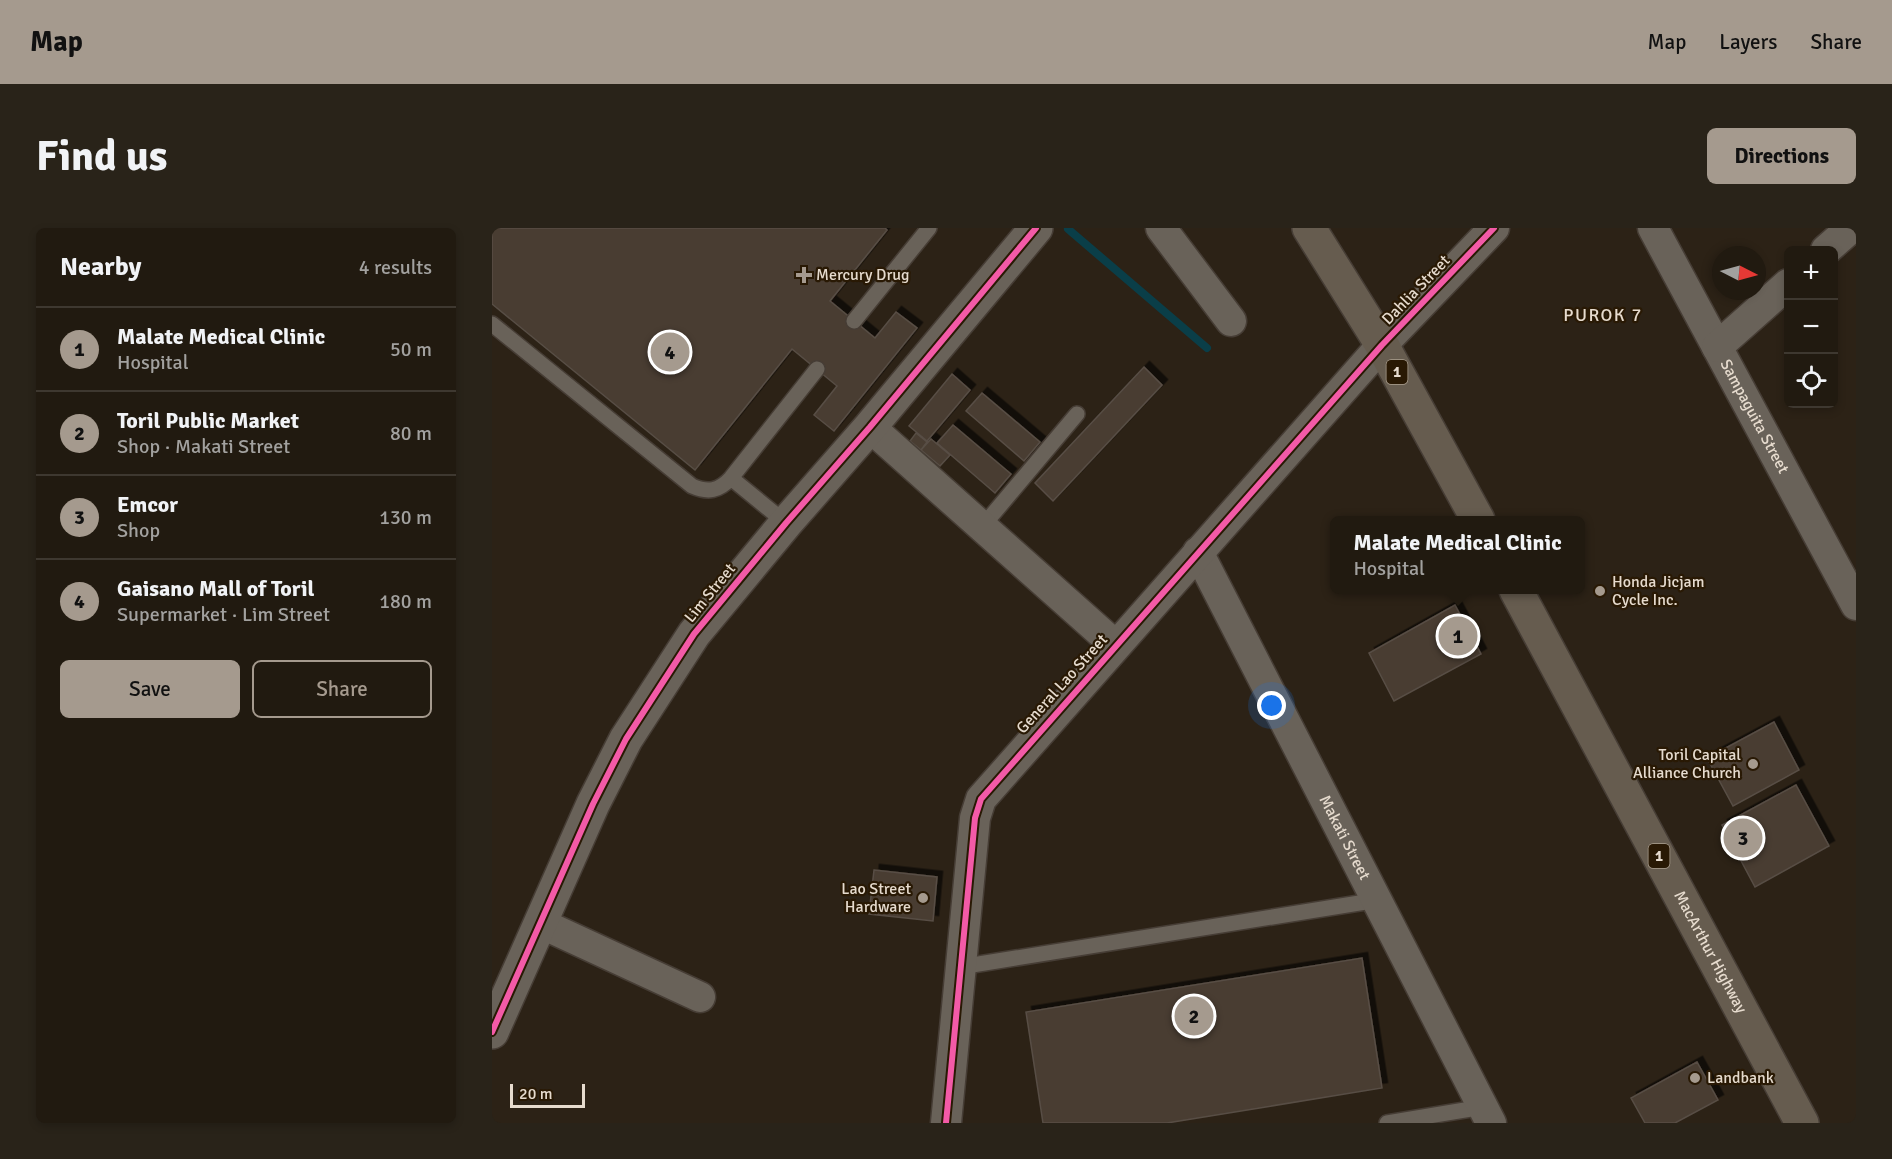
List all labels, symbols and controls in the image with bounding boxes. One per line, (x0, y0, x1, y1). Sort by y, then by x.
text: Map (30, 25, 83, 59)
text: Map (1648, 29, 1686, 55)
text: Layers (1719, 29, 1777, 55)
text: Share (1810, 29, 1862, 55)
button: Directions (1707, 128, 1856, 184)
text: Find us (36, 131, 167, 182)
north arrow (1712, 246, 1766, 300)
map controls (1784, 246, 1838, 408)
button: + (1784, 246, 1838, 300)
text: Nearby (60, 251, 141, 283)
street label: Dahlia Street (1378, 251, 1454, 329)
text: 4 results (359, 255, 432, 280)
place label: Mercury Drug (816, 265, 910, 285)
marker: Mercury Drug (797, 268, 811, 282)
button: − (1784, 300, 1838, 354)
district label: PUROK 7 (1563, 304, 1643, 326)
text: Malate Medical Clinic (117, 323, 325, 350)
pin: 4 (650, 330, 690, 374)
text: 1 (74, 337, 85, 362)
text: 50 m (390, 337, 432, 362)
text: Hospital (117, 350, 189, 375)
button: locate (1784, 354, 1838, 408)
street label: Sampaguita Street (1716, 356, 1793, 477)
road number: 1 (1386, 360, 1408, 384)
text: Toril Public Market (117, 407, 299, 434)
text: 2 (74, 421, 85, 446)
text: 80 m (390, 421, 432, 446)
text: Shop · Makati Street (117, 434, 290, 459)
text: Emcor (117, 491, 178, 518)
text: 3 (74, 505, 85, 530)
text: 130 m (379, 505, 432, 530)
popup (1330, 516, 1585, 594)
text: Shop (117, 518, 160, 543)
text: Malate Medical Clinic (1353, 529, 1562, 556)
text: Hospital (1353, 556, 1425, 581)
street label: Lim Street (680, 559, 740, 627)
place label: Honda Jicjam Cycle Inc. (1612, 572, 1704, 610)
text: Gaisano Mall of Toril (117, 575, 314, 602)
marker: Honda Jicjam Cycle Inc. (1593, 584, 1607, 598)
text: 4 (74, 589, 85, 614)
text: 180 m (379, 589, 432, 614)
text: Supermarket · Lim Street (117, 602, 330, 627)
pin: 1 (1438, 614, 1478, 658)
street label: General Lao Street (1012, 630, 1112, 738)
button: Save (60, 660, 240, 718)
button: Share (252, 660, 432, 718)
your location (1257, 691, 1286, 720)
place label: Toril Capital Alliance Church (1633, 745, 1741, 783)
marker: Toril Capital Alliance Church (1746, 757, 1760, 771)
street label: Makati Street (1315, 792, 1375, 884)
pin: 3 (1724, 816, 1762, 860)
road number: 1 (1648, 844, 1670, 868)
place label: Lao Street Hardware (841, 879, 911, 917)
street label: MacArthur Highway (1669, 888, 1752, 1017)
marker: Lao Street Hardware (916, 891, 930, 905)
pin: 2 (1174, 994, 1214, 1038)
place label: Landbank (1707, 1068, 1774, 1088)
marker: Landbank (1688, 1071, 1702, 1085)
scale bar (510, 1081, 585, 1108)
text: 20 m (519, 1084, 553, 1104)

